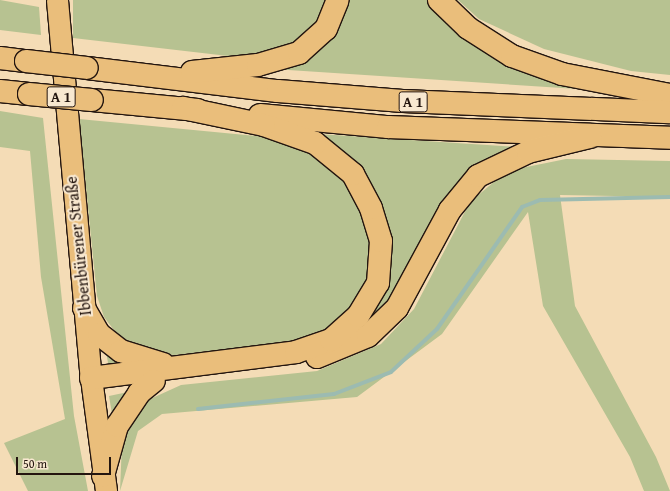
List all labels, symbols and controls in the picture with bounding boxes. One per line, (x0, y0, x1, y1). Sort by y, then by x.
road number: A 1 (46, 84, 76, 110)
road number: A 1 (398, 89, 428, 115)
street label: Ibbenbürener Straße (61, 176, 95, 316)
scale bar (18, 449, 113, 475)
text: 50 m (23, 455, 47, 472)

